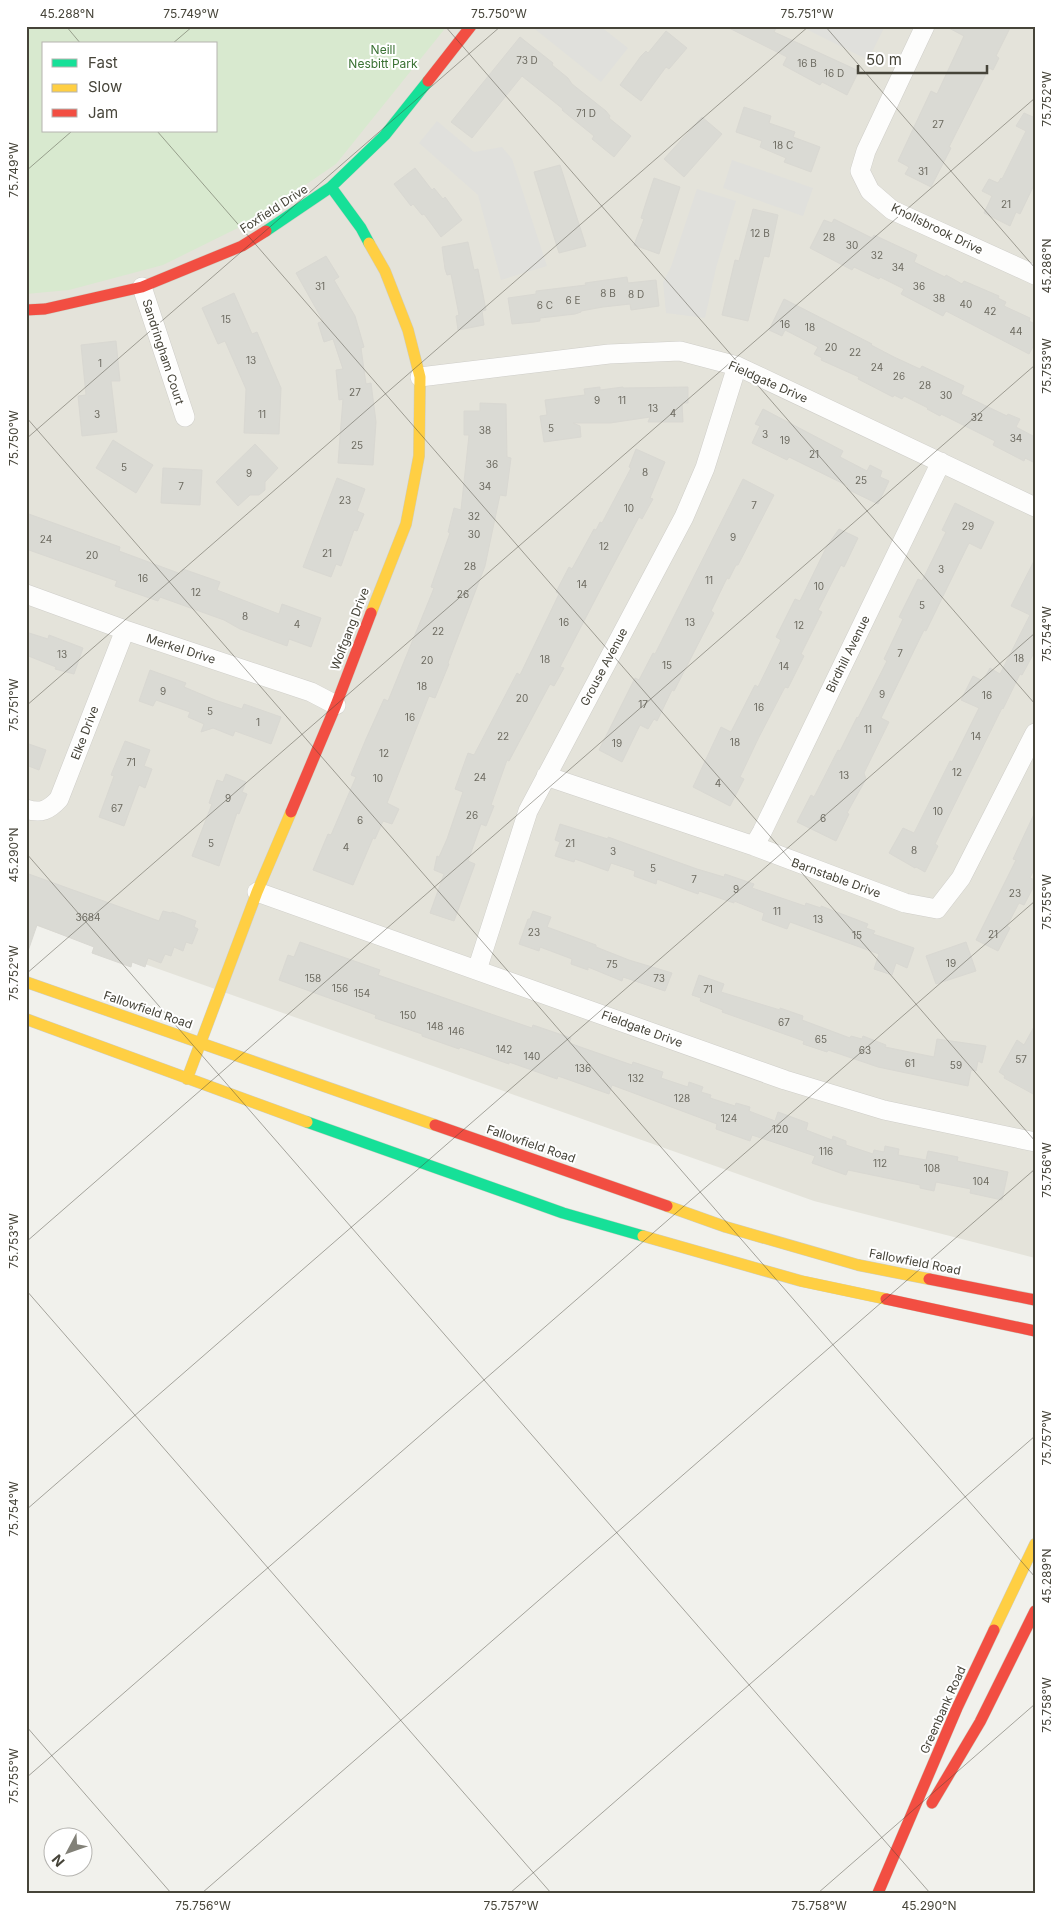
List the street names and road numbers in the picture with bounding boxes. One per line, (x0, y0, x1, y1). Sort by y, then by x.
street label: Foxfield Drive (237, 181, 311, 236)
street label: Knollsbrook Drive (889, 200, 986, 257)
street label: Sandringham Court (139, 297, 188, 407)
street label: Fieldgate Drive (726, 357, 810, 406)
street label: Wolfgang Drive (327, 585, 372, 672)
street label: Birdhill Avenue (822, 613, 873, 695)
street label: Grouse Avenue (577, 625, 630, 708)
street label: Merkel Drive (145, 630, 218, 667)
street label: Elke Drive (67, 704, 102, 762)
street label: Barnstable Drive (790, 854, 883, 901)
street label: Fallowfield Road (102, 987, 195, 1032)
street label: Fieldgate Drive (600, 1007, 685, 1050)
street label: Fallowfield Road (485, 1121, 578, 1166)
street label: Fallowfield Road (868, 1245, 962, 1278)
street label: Greenbank Road (916, 1664, 969, 1756)

